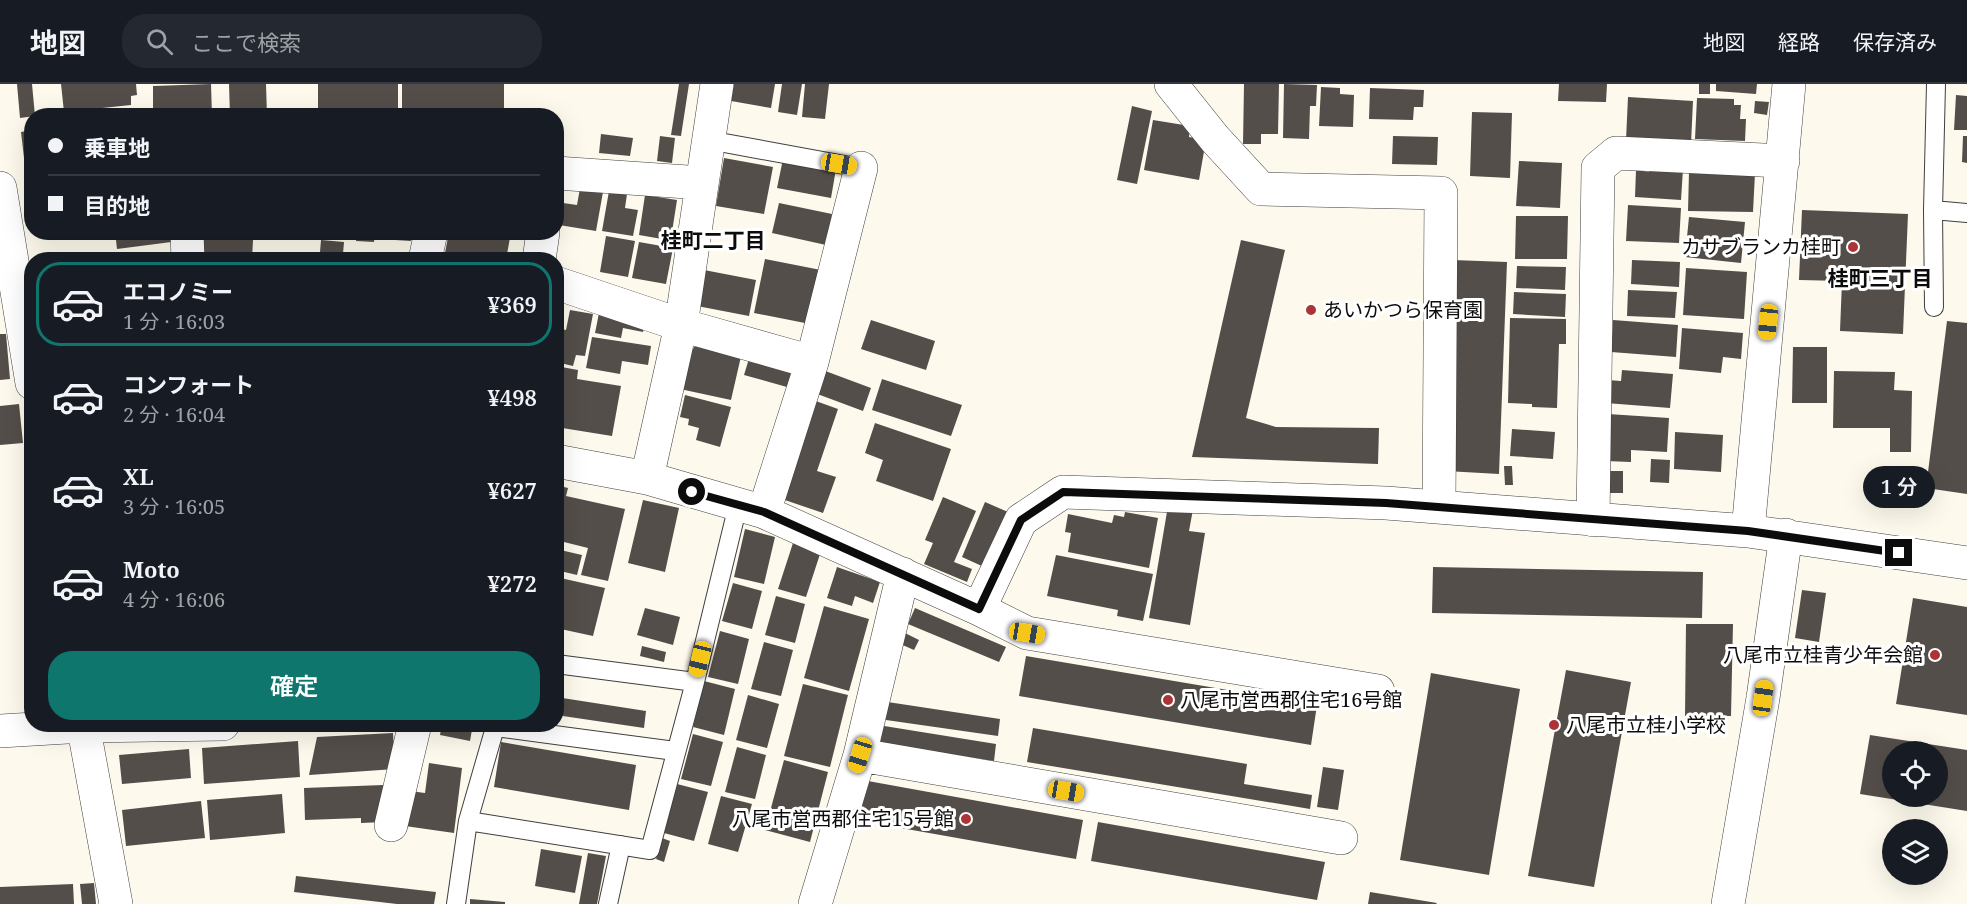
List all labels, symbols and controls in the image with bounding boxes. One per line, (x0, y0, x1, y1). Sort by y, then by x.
search box (122, 14, 542, 68)
text: 地図 (30, 23, 86, 61)
icon: search (143, 25, 176, 58)
text: ここで検索 (191, 27, 301, 57)
text: 地図 (1703, 28, 1745, 56)
text: 経路 (1778, 28, 1820, 56)
text: 保存済み (1853, 28, 1937, 56)
text: 乗車地 (84, 132, 150, 162)
car (820, 152, 858, 176)
text: 目的地 (84, 190, 150, 220)
district label: 桂町二丁目 (661, 226, 766, 254)
place label: カサブランカ桂町 (1681, 233, 1841, 260)
marker: カサブランカ桂町 (1846, 240, 1860, 254)
district label: 桂町三丁目 (1828, 264, 1933, 292)
text: エコノミー (123, 276, 233, 306)
icon: car (51, 277, 105, 331)
text: ¥369 (487, 289, 537, 319)
place label: あいかつら保育園 (1323, 296, 1483, 323)
marker: あいかつら保育園 (1304, 303, 1318, 317)
car (1757, 303, 1779, 341)
text: 1 分 · 16:03 (123, 308, 225, 335)
text: コンフォート (123, 369, 254, 399)
icon: car (51, 370, 105, 424)
text: ¥498 (487, 382, 537, 412)
text: 2 分 · 16:04 (123, 401, 225, 428)
text: XL (123, 461, 154, 491)
icon: car (51, 463, 105, 517)
callout: 1 分 (1863, 466, 1935, 508)
text: 1 分 (1881, 473, 1917, 500)
text: ¥627 (487, 475, 537, 505)
route start (678, 478, 705, 505)
text: 3 分 · 16:05 (123, 493, 225, 520)
route end (1885, 539, 1912, 566)
text: Moto (123, 554, 180, 584)
icon: car (51, 556, 105, 610)
text: ¥272 (487, 568, 537, 598)
text: 4 分 · 16:06 (123, 586, 225, 613)
car (1008, 621, 1046, 645)
car (687, 639, 713, 679)
place label: 八尾市立桂青少年会館 (1723, 641, 1923, 668)
marker: 八尾市立桂青少年会館 (1928, 648, 1942, 662)
button: 確定 (48, 651, 540, 720)
car (1752, 679, 1774, 717)
place label: 八尾市営西郡住宅16号館 (1180, 686, 1402, 713)
marker: 八尾市営西郡住宅16号館 (1161, 693, 1175, 707)
place label: 八尾市立桂小学校 (1566, 711, 1726, 738)
marker: 八尾市立桂小学校 (1547, 718, 1561, 732)
car (846, 735, 874, 775)
map controls (1882, 741, 1948, 885)
button: locate (1882, 741, 1948, 807)
car (1047, 779, 1085, 803)
place label: 八尾市営西郡住宅15号館 (732, 805, 954, 832)
marker: 八尾市営西郡住宅15号館 (959, 812, 973, 826)
button: layers (1882, 819, 1948, 885)

